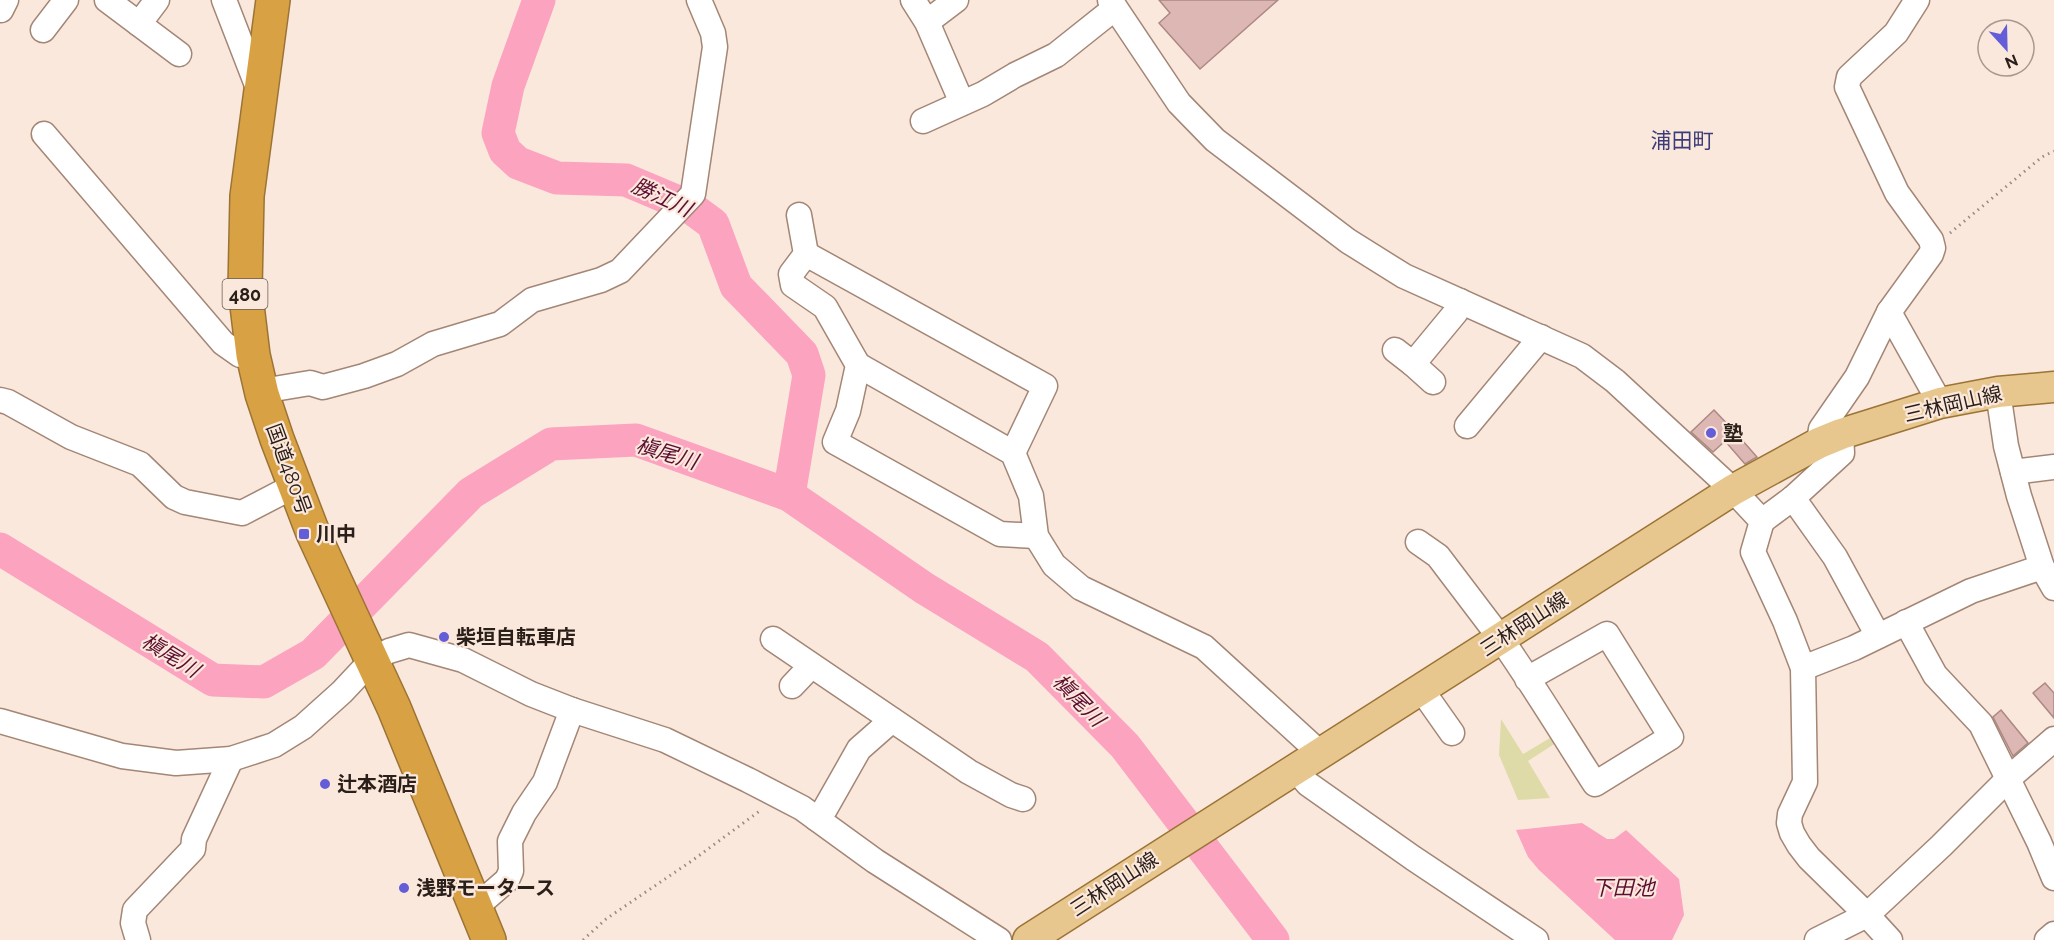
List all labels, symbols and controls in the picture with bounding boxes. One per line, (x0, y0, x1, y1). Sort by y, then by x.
north arrow (1976, 18, 2036, 78)
text: N (2002, 50, 2021, 73)
district label: 浦田町 (1651, 128, 1714, 153)
water label: 勝江川 (628, 172, 698, 222)
road number: 480 (222, 279, 268, 309)
street label: 三林岡山線 (1902, 381, 2004, 427)
street label: 国道480号 (261, 420, 317, 518)
place label: 塾 (1723, 421, 1743, 445)
marker: 塾 (1704, 426, 1718, 440)
water label: 槇尾川 (633, 432, 703, 475)
place label: 川中 (316, 522, 356, 546)
marker: 川中 (297, 527, 311, 541)
street label: 三林岡山線 (1476, 587, 1572, 661)
place label: 柴垣自転車店 (456, 625, 576, 649)
water label: 槇尾川 (138, 628, 206, 683)
marker: 柴垣自転車店 (437, 630, 451, 644)
water label: 槇尾川 (1048, 669, 1111, 733)
place label: 辻本酒店 (337, 772, 417, 796)
marker: 辻本酒店 (318, 777, 332, 791)
street label: 三林岡山線 (1066, 847, 1162, 921)
water label: 下田池 (1592, 875, 1656, 900)
place label: 浅野モータース (416, 876, 555, 900)
marker: 浅野モータース (397, 881, 411, 895)

